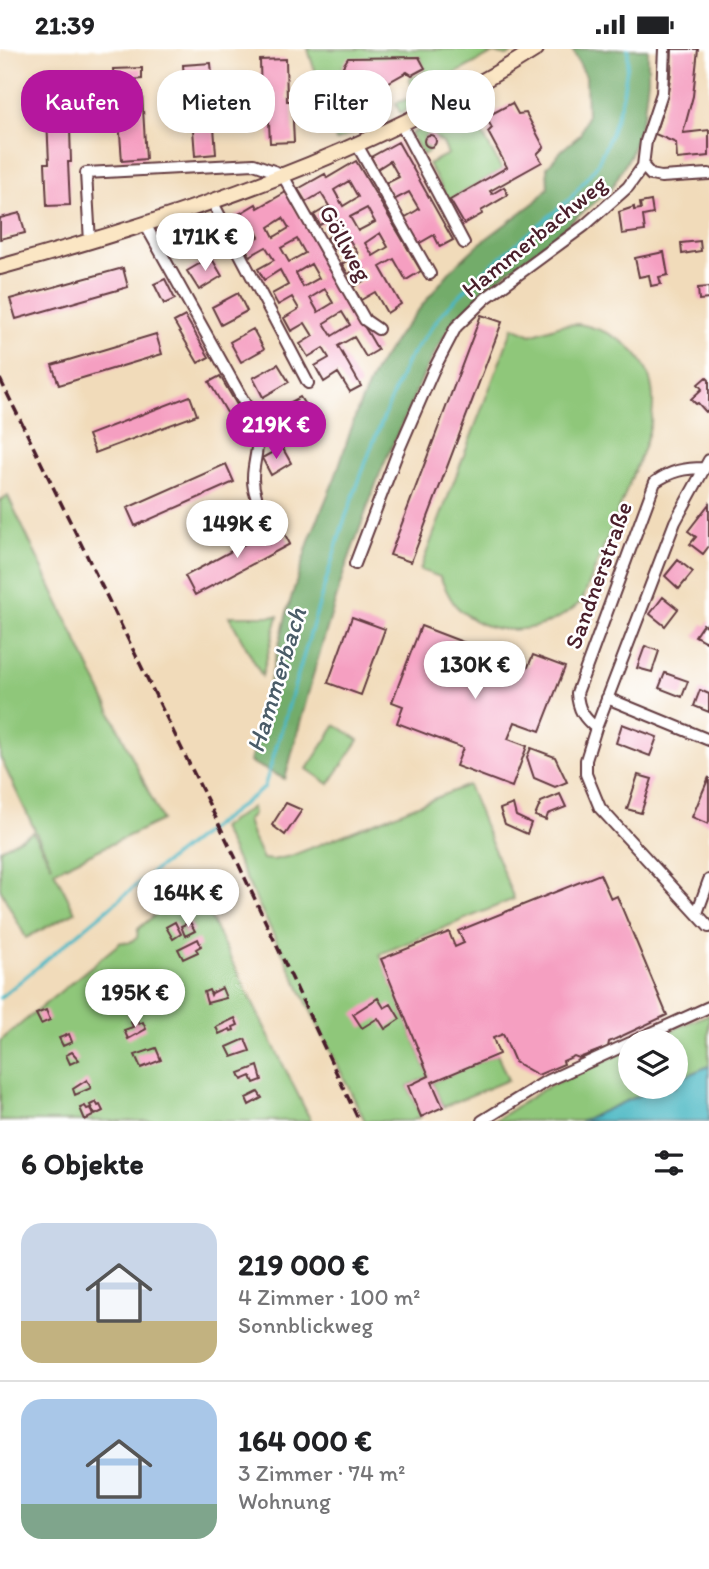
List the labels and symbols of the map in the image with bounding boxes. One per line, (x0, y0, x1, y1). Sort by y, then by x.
street label: Hammerbachweg (456, 168, 613, 303)
street label: Göllweg (313, 200, 379, 287)
pin: 171K € (148, 213, 262, 273)
pin: 219K € (219, 401, 333, 461)
street label: Sandnerstraße (558, 497, 638, 653)
pin: 149K € (180, 501, 294, 560)
water label: Hammerbach (239, 604, 313, 756)
pin: 130K € (418, 641, 532, 701)
pin: 164K € (131, 869, 245, 929)
pin: 195K € (78, 969, 192, 1029)

